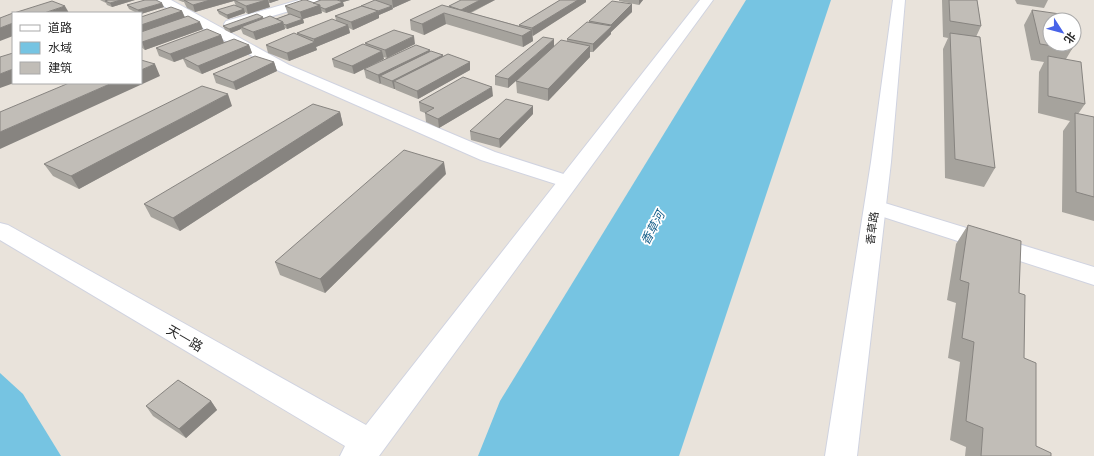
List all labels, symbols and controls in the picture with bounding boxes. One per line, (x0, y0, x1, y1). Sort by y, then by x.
legend (12, 12, 142, 84)
north arrow (1042, 12, 1082, 52)
text: 道路 (48, 21, 72, 35)
text: 北 (1061, 29, 1078, 46)
text: 水域 (48, 41, 72, 55)
text: 建筑 (48, 61, 72, 75)
water label: 香草河 (638, 207, 669, 247)
street label: 香草路 (864, 211, 881, 245)
street label: 天一路 (164, 322, 205, 355)

